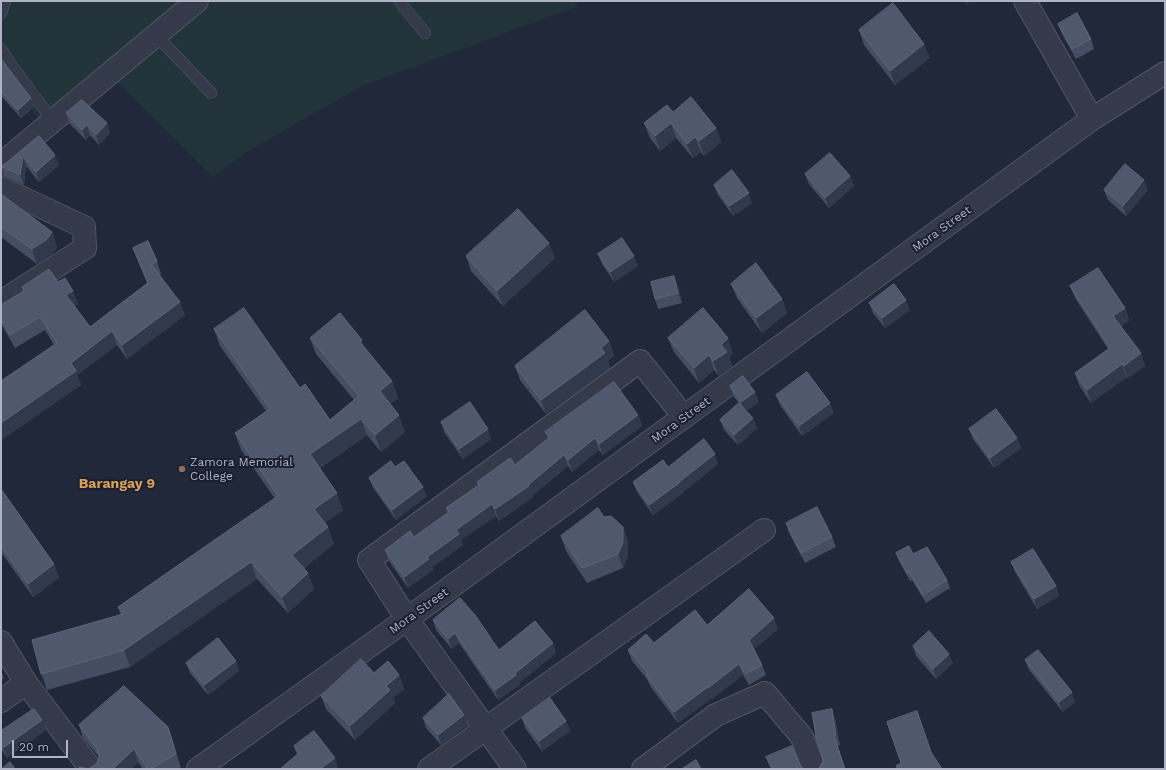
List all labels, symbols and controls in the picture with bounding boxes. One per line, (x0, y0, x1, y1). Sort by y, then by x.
street label: Mora Street (910, 203, 974, 255)
street label: Mora Street (649, 394, 713, 446)
place label: Zamora Memorial College (190, 455, 293, 483)
marker: Zamora Memorial College (177, 464, 187, 474)
district label: Barangay 9 (79, 476, 155, 492)
street label: Mora Street (387, 585, 451, 637)
scale bar (14, 732, 70, 758)
text: 20 m (19, 740, 49, 754)

